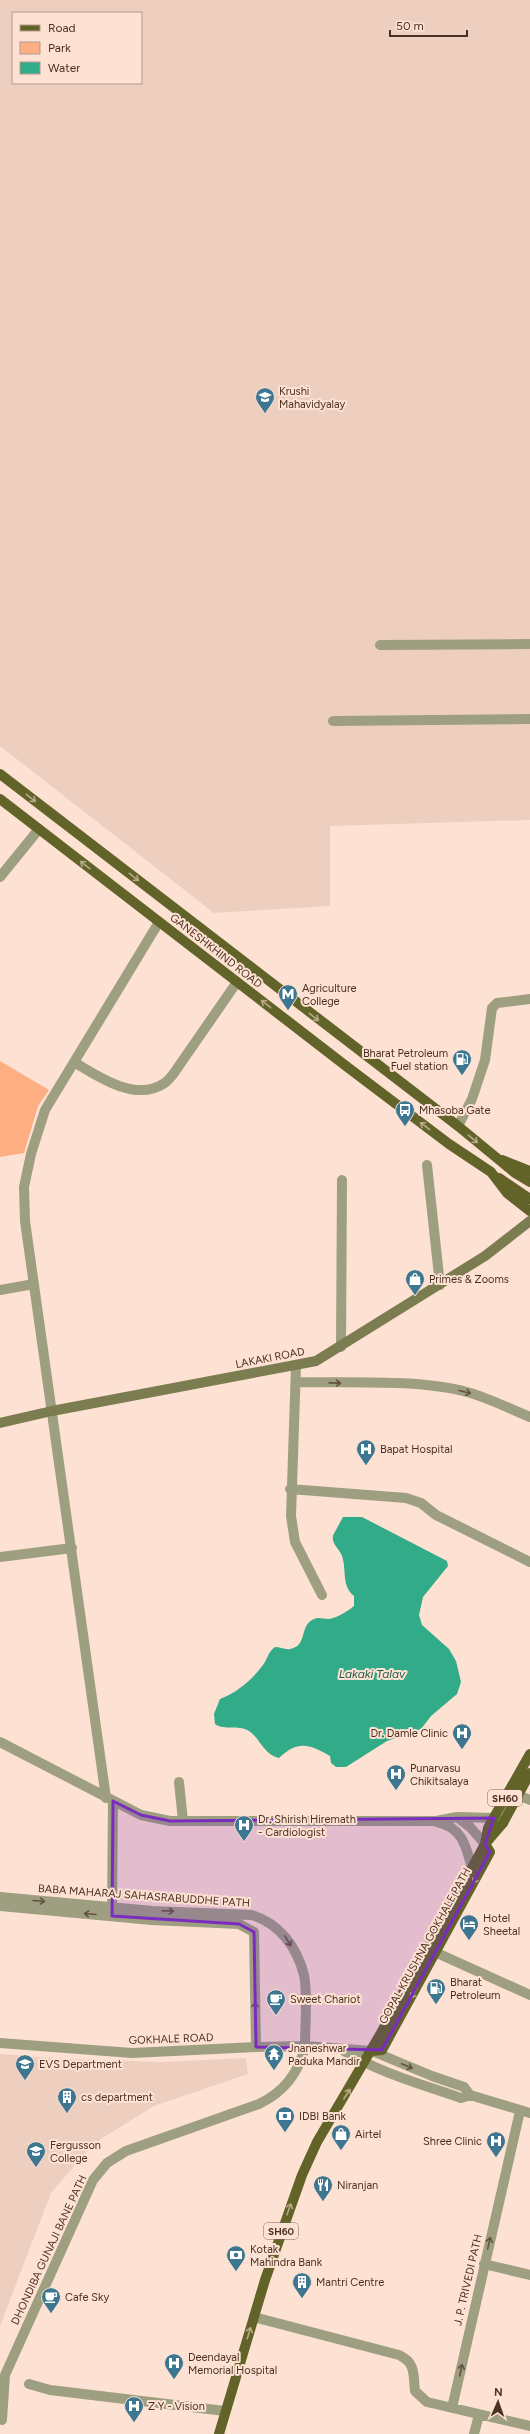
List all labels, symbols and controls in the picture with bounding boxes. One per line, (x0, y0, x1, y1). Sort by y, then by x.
legend (12, 12, 142, 84)
scale bar (390, 12, 467, 38)
text: 50 m (396, 19, 424, 33)
text: Road (48, 21, 76, 35)
text: Park (48, 41, 71, 55)
text: Water (48, 61, 80, 75)
place label: Krushi Mahavidyalay (279, 385, 346, 411)
school or university icon: Krushi Mahavidyalay (254, 386, 276, 414)
one-way arrow (25, 794, 36, 802)
one-way arrow (80, 861, 91, 869)
one-way arrow (128, 873, 139, 882)
street label: GANESHKHIND ROAD (167, 911, 265, 991)
place label: Agriculture College (302, 982, 357, 1008)
metro station icon: Agriculture College (277, 983, 299, 1011)
one-way arrow (260, 1000, 271, 1008)
one-way arrow (309, 1012, 320, 1021)
place label: Bharat Petroleum Fuel station (363, 1047, 448, 1073)
fuel station icon: Bharat Petroleum Fuel station (451, 1048, 473, 1076)
bus stop icon: Mhasoba Gate (394, 1099, 416, 1127)
place label: Mhasoba Gate (419, 1104, 490, 1117)
one-way arrow (419, 1121, 430, 1130)
one-way arrow (467, 1134, 478, 1143)
shop icon: Primes & Zooms (404, 1268, 426, 1296)
place label: Primes & Zooms (429, 1273, 509, 1286)
street label: LAKAKI ROAD (234, 1345, 306, 1371)
one-way arrow (328, 1379, 341, 1387)
one-way arrow (458, 1389, 471, 1396)
hospital icon: Bapat Hospital (355, 1438, 377, 1466)
place label: Bapat Hospital (380, 1443, 452, 1456)
water label: Lakaki Talav (339, 1667, 406, 1681)
hospital icon: Dr. Damle Clinic (451, 1722, 473, 1750)
place label: Dr. Damle Clinic (370, 1727, 448, 1740)
place label: Punarvasu Chikitsalaya (410, 1762, 469, 1788)
hospital icon: Punarvasu Chikitsalaya (385, 1763, 407, 1791)
road number: SH60 (488, 1790, 522, 1806)
place label: Dr. Shirish Hiremath - Cardiologist (258, 1813, 356, 1839)
hospital icon: Dr. Shirish Hiremath - Cardiologist (233, 1814, 255, 1842)
street label: GOPAL KRUSHNA GOKHALE PATH (377, 1866, 473, 2026)
one-way arrow (472, 1872, 479, 1884)
street label: BABA MAHARAJ SAHASRABUDDHE PATH (38, 1882, 250, 1910)
one-way arrow (32, 1897, 45, 1904)
one-way arrow (161, 1908, 174, 1915)
one-way arrow (84, 1911, 97, 1918)
place label: Hotel Sheetal (483, 1912, 520, 1938)
hotel icon: Hotel Sheetal (458, 1913, 480, 1941)
one-way arrow (284, 1935, 292, 1946)
place label: Bharat Petroleum (450, 1976, 500, 2002)
fuel station icon: Bharat Petroleum (425, 1977, 447, 2005)
one-way arrow (410, 1987, 418, 1999)
cafe icon: Sweet Chariot (265, 1988, 287, 2016)
place label: Sweet Chariot (290, 1993, 361, 2006)
one-way arrow (251, 2002, 259, 2015)
street label: GOKHALE ROAD (128, 2031, 214, 2047)
place label: Jnaneshwar Paduka Mandir (288, 2042, 360, 2068)
temple icon: Jnaneshwar Paduka Mandir (263, 2043, 285, 2071)
school or university icon: EVS Department (14, 2053, 36, 2081)
place label: EVS Department (39, 2058, 122, 2071)
one-way arrow (401, 2063, 413, 2071)
building icon: cs department (56, 2086, 78, 2114)
one-way arrow (343, 2088, 351, 2099)
place label: cs department (81, 2091, 153, 2104)
bank icon: IDBI Bank (274, 2105, 296, 2133)
place label: IDBI Bank (299, 2110, 346, 2123)
shop icon: Airtel (330, 2123, 352, 2151)
place label: Airtel (355, 2128, 381, 2141)
hospital icon: Shree Clinic (485, 2130, 507, 2158)
place label: Shree Clinic (423, 2135, 482, 2148)
place label: Fergusson College (50, 2139, 101, 2165)
school or university icon: Fergusson College (25, 2140, 47, 2168)
street label: DHONDIBA GUNAJI BANE PATH (9, 2173, 89, 2327)
restaurant icon: Niranjan (312, 2174, 334, 2202)
place label: Niranjan (337, 2179, 378, 2192)
one-way arrow (285, 2204, 293, 2216)
road number: SH60 (264, 2223, 298, 2239)
street label: J. P. TRIVEDI PATH (451, 2233, 485, 2327)
one-way arrow (486, 2237, 493, 2250)
place label: Kotak Mahindra Bank (250, 2243, 323, 2269)
bank icon: Kotak Mahindra Bank (225, 2244, 247, 2272)
building icon: Mantri Centre (291, 2271, 313, 2299)
place label: Mantri Centre (316, 2276, 384, 2289)
cafe icon: Cafe Sky (40, 2286, 62, 2314)
place label: Cafe Sky (65, 2291, 109, 2304)
one-way arrow (246, 2327, 253, 2340)
place label: Deendayal Memorial Hospital (188, 2351, 277, 2377)
hospital icon: Deendayal Memorial Hospital (163, 2352, 185, 2380)
one-way arrow (457, 2363, 465, 2376)
north arrow (478, 2382, 518, 2422)
text: N (494, 2386, 503, 2399)
hospital icon: Z Y - Vision (123, 2395, 145, 2423)
place label: Z Y - Vision (148, 2400, 205, 2413)

